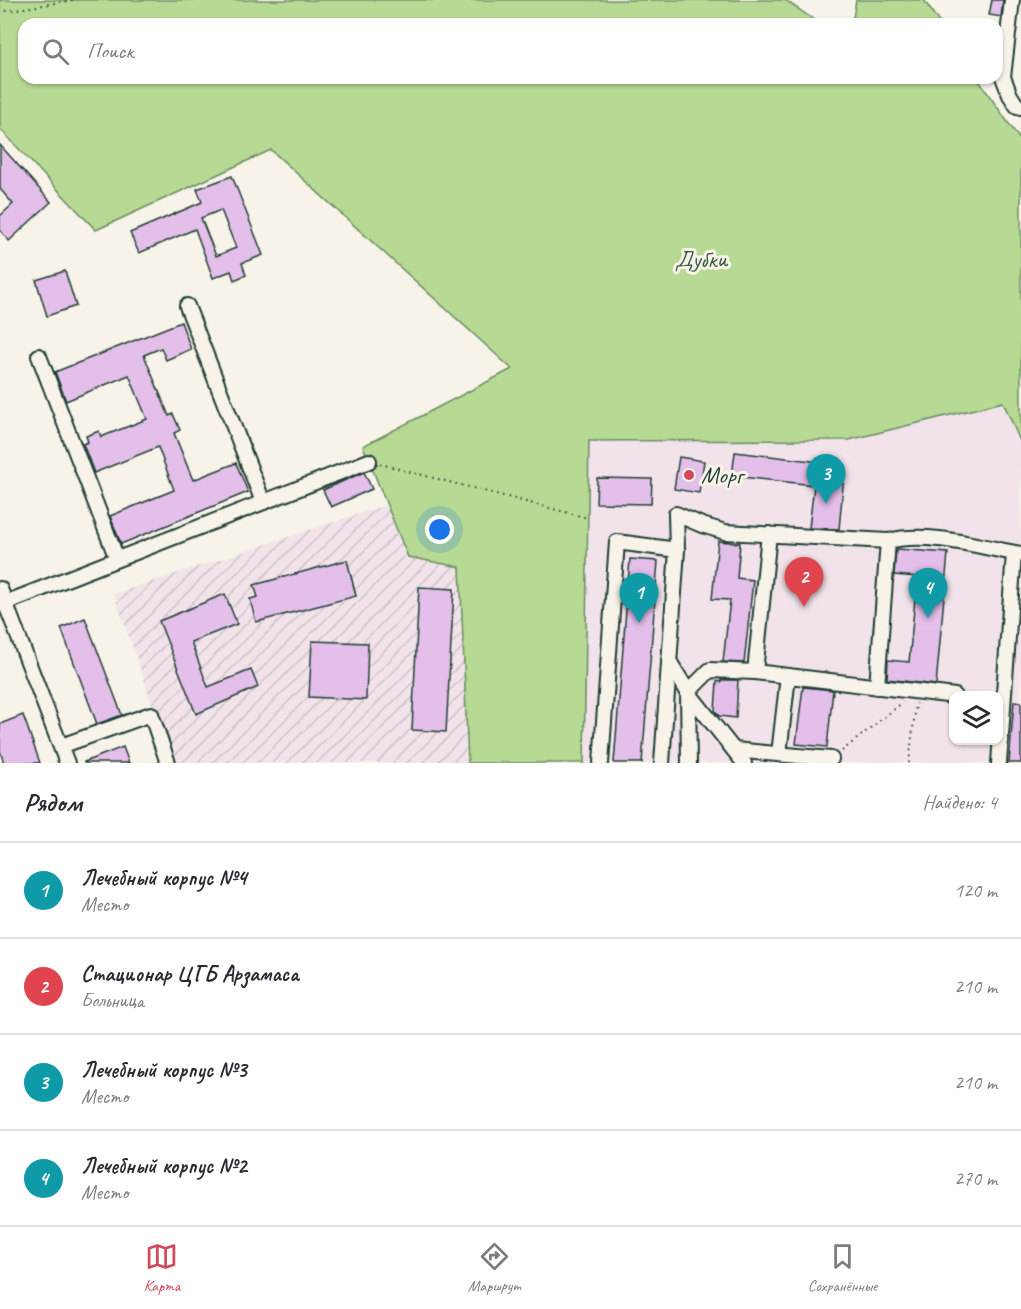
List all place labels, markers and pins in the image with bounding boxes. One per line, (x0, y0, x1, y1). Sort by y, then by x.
pin: 3 (806, 454, 846, 504)
place label: Морг (701, 460, 746, 490)
marker: Морг (682, 468, 696, 482)
pin: 2 (784, 558, 824, 607)
pin: 4 (908, 568, 948, 618)
pin: 1 (620, 574, 658, 623)

